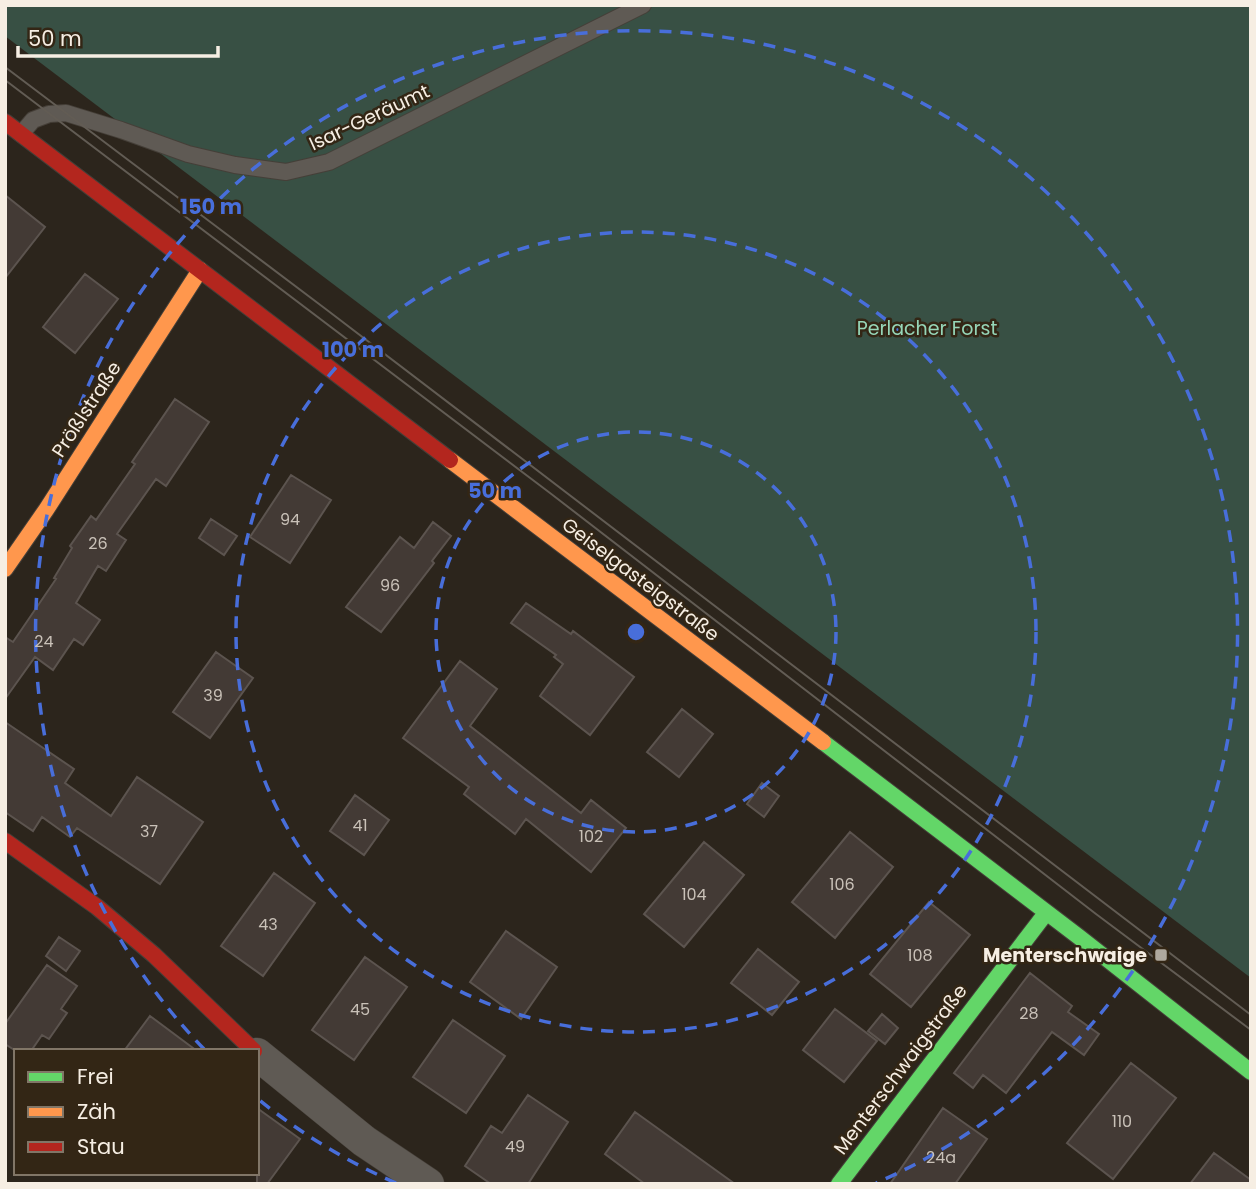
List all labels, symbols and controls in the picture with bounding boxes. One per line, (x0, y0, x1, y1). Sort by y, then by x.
scale bar (18, 14, 217, 58)
text: 50 m (28, 24, 82, 53)
street label: Isar-Geräumt (305, 78, 434, 157)
text: 150 m (180, 192, 242, 221)
park label: Perlacher Forst (857, 315, 997, 342)
text: 100 m (322, 335, 384, 364)
street label: Prößlstraße (45, 356, 128, 462)
text: 50 m (468, 476, 522, 505)
house number: 94 (280, 508, 300, 531)
street label: Geiselgasteigstraße (556, 511, 725, 648)
house number: 26 (88, 532, 108, 555)
house number: 96 (380, 574, 400, 597)
centre of rings (624, 620, 648, 644)
house number: 24 (34, 630, 54, 653)
house number: 39 (203, 684, 223, 707)
house number: 41 (352, 814, 368, 837)
house number: 37 (140, 820, 158, 843)
house number: 102 (579, 825, 603, 848)
house number: 106 (829, 873, 855, 896)
house number: 104 (681, 883, 707, 906)
house number: 43 (258, 913, 278, 936)
place label: Menterschwaige (983, 942, 1147, 969)
house number: 108 (907, 944, 933, 967)
marker: Menterschwaige (1153, 947, 1169, 963)
street label: Menterschwaigstraße (827, 978, 974, 1160)
house number: 45 (350, 998, 370, 1021)
house number: 28 (1019, 1002, 1039, 1025)
legend (14, 1049, 259, 1175)
text: Frei (77, 1062, 114, 1091)
text: Zäh (77, 1097, 116, 1126)
house number: 110 (1112, 1110, 1132, 1133)
text: Stau (77, 1132, 125, 1161)
house number: 49 (505, 1135, 525, 1158)
house number: 24a (926, 1146, 956, 1169)

